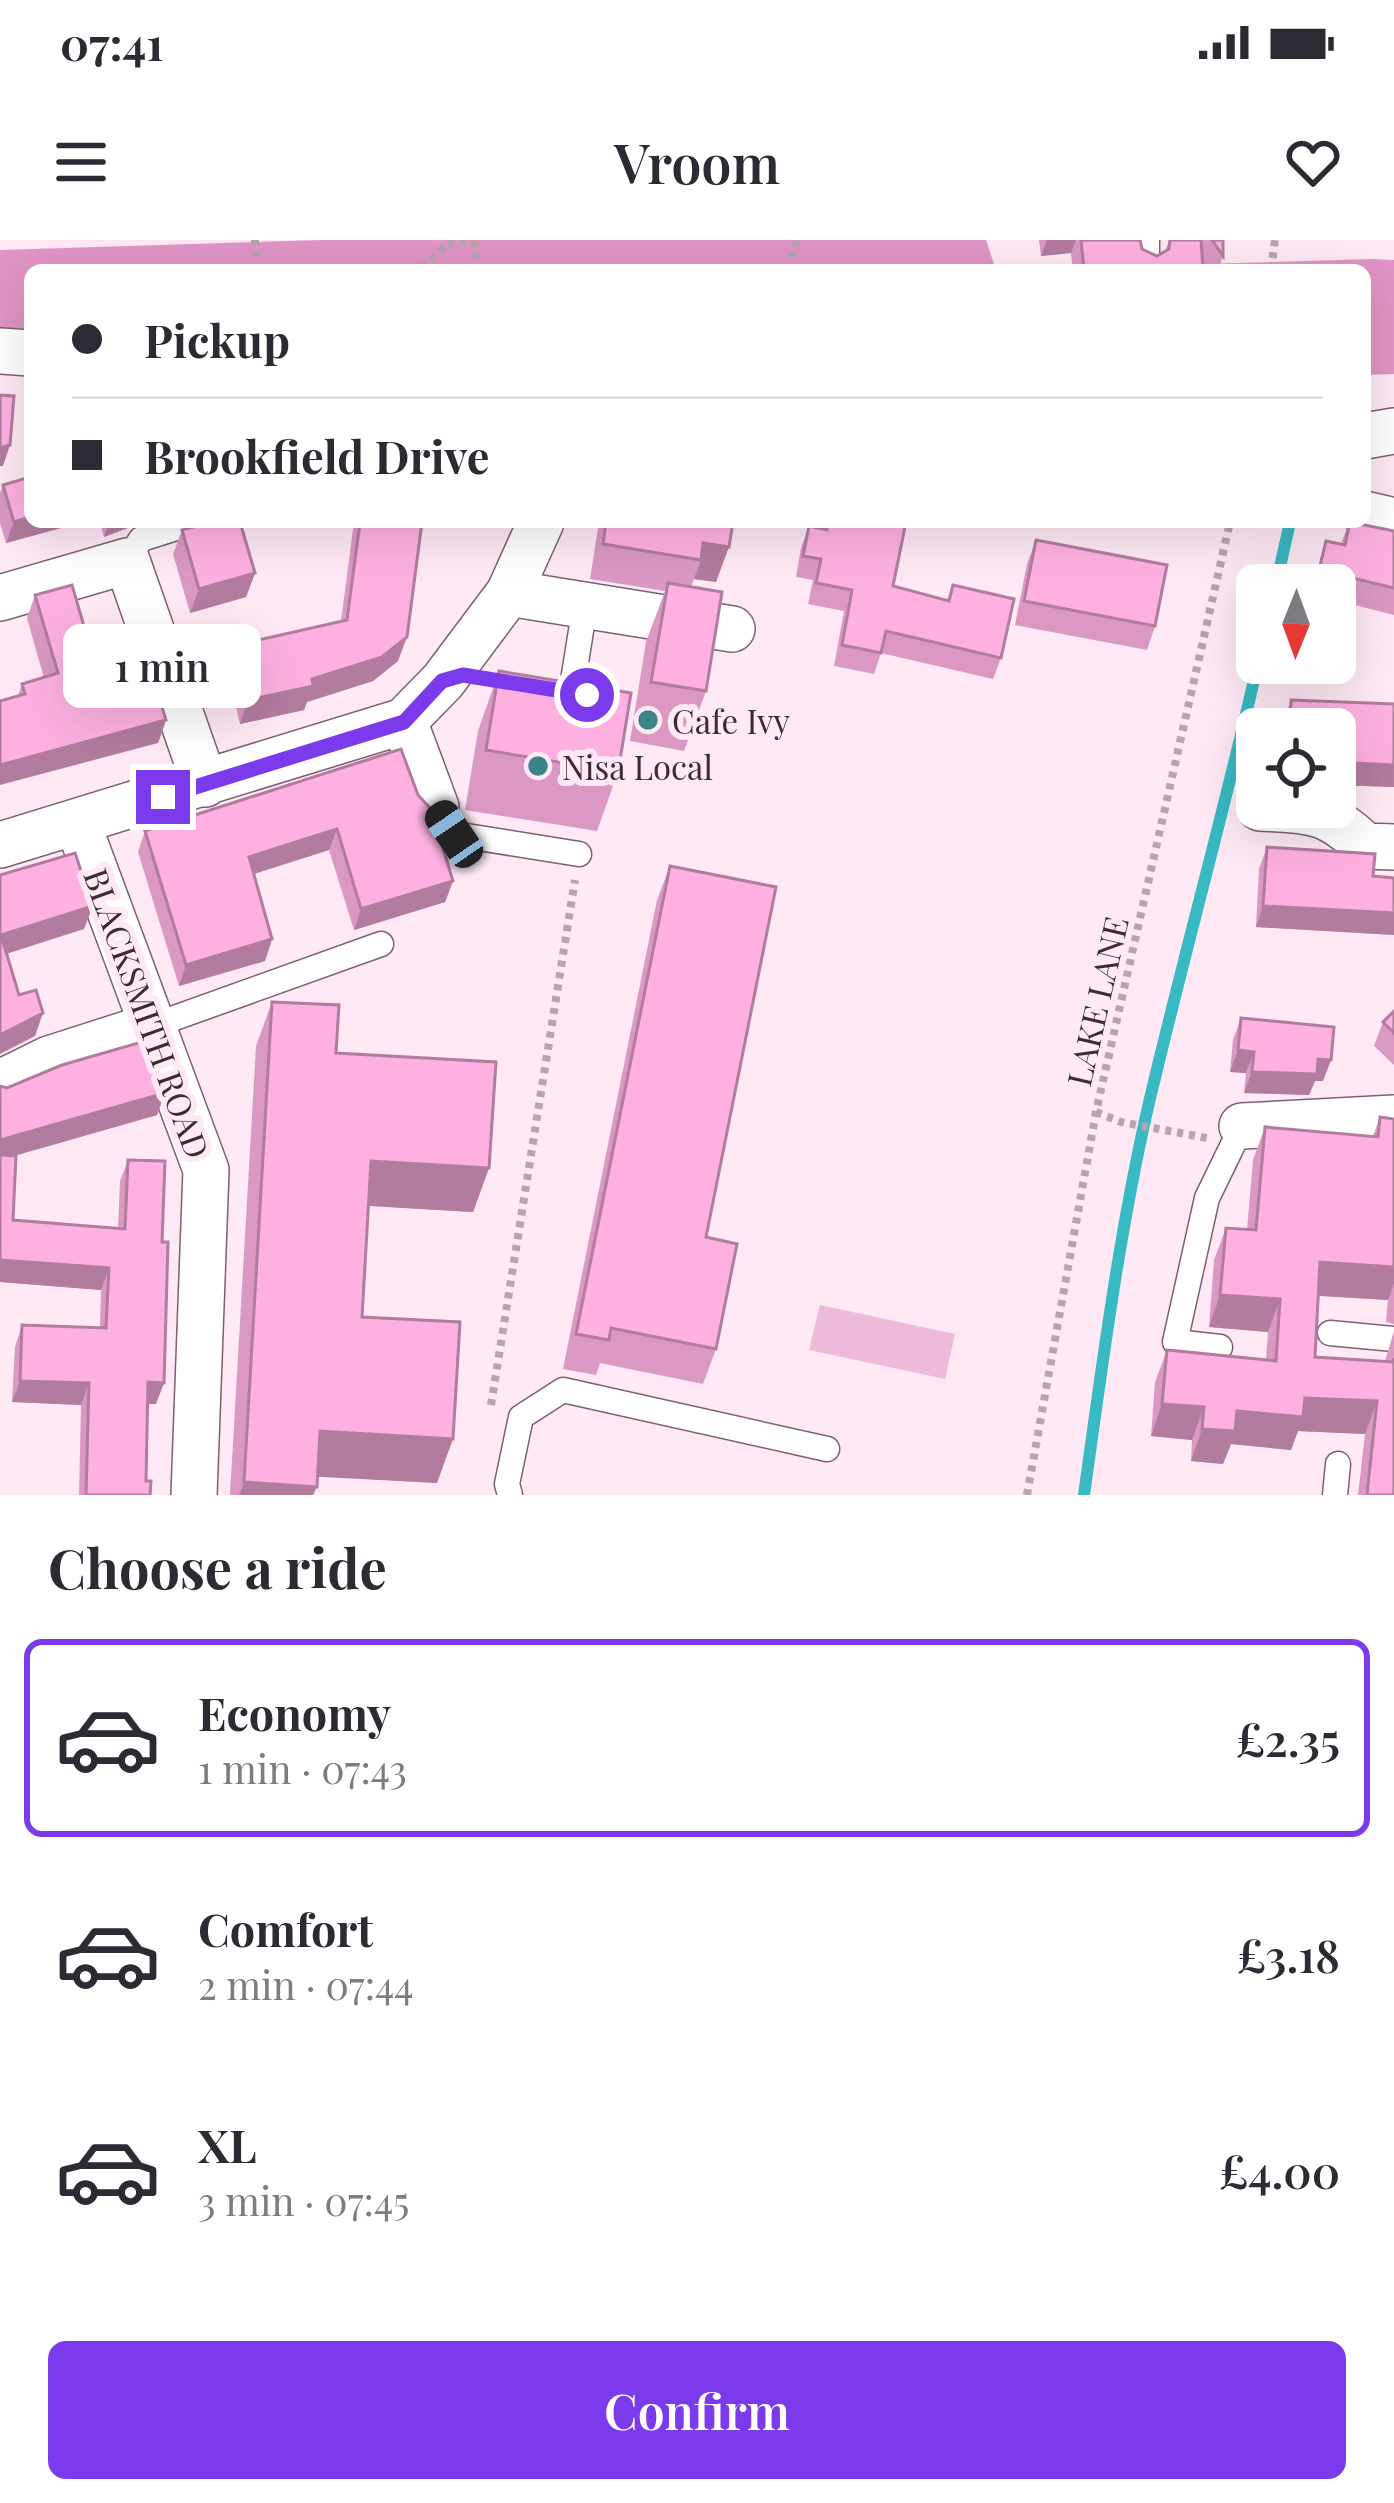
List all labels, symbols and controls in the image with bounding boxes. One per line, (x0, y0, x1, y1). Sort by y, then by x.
text: 07:41 (60, 12, 164, 72)
text: Vroom (614, 126, 780, 198)
icon: menu (48, 129, 114, 195)
icon: heart (1280, 129, 1346, 195)
text: Pickup (144, 309, 290, 369)
text: Brookfield Drive (144, 425, 489, 485)
north arrow (1236, 564, 1356, 684)
map controls (1236, 564, 1356, 828)
callout: 1 min (64, 623, 262, 707)
text: 1 min (115, 640, 209, 692)
route start (560, 668, 614, 722)
place label: Cafe Ivy (672, 698, 790, 742)
marker: Cafe Ivy (635, 707, 661, 733)
button: locate (1236, 708, 1356, 828)
place label: Nisa Local (562, 744, 713, 788)
marker: Nisa Local (525, 753, 551, 779)
route end (136, 770, 190, 824)
car (419, 794, 489, 874)
street label: BLACKSMITH ROAD (75, 862, 221, 1164)
street label: LAKE LANE (1055, 912, 1137, 1090)
text: Choose a ride (48, 1531, 387, 1603)
text: Economy (198, 1682, 391, 1742)
icon: car (54, 1684, 162, 1792)
text: £2.35 (1236, 1708, 1340, 1768)
text: 1 min · 07:43 (198, 1742, 407, 1794)
text: Comfort (198, 1898, 373, 1958)
icon: car (54, 1900, 162, 2008)
text: £3.18 (1237, 1924, 1340, 1984)
text: 2 min · 07:44 (198, 1958, 414, 2010)
text: XL (198, 2114, 257, 2174)
icon: car (54, 2116, 162, 2224)
text: £4.00 (1219, 2140, 1340, 2200)
text: 3 min · 07:45 (198, 2174, 409, 2226)
button: Confirm (48, 2341, 1346, 2479)

